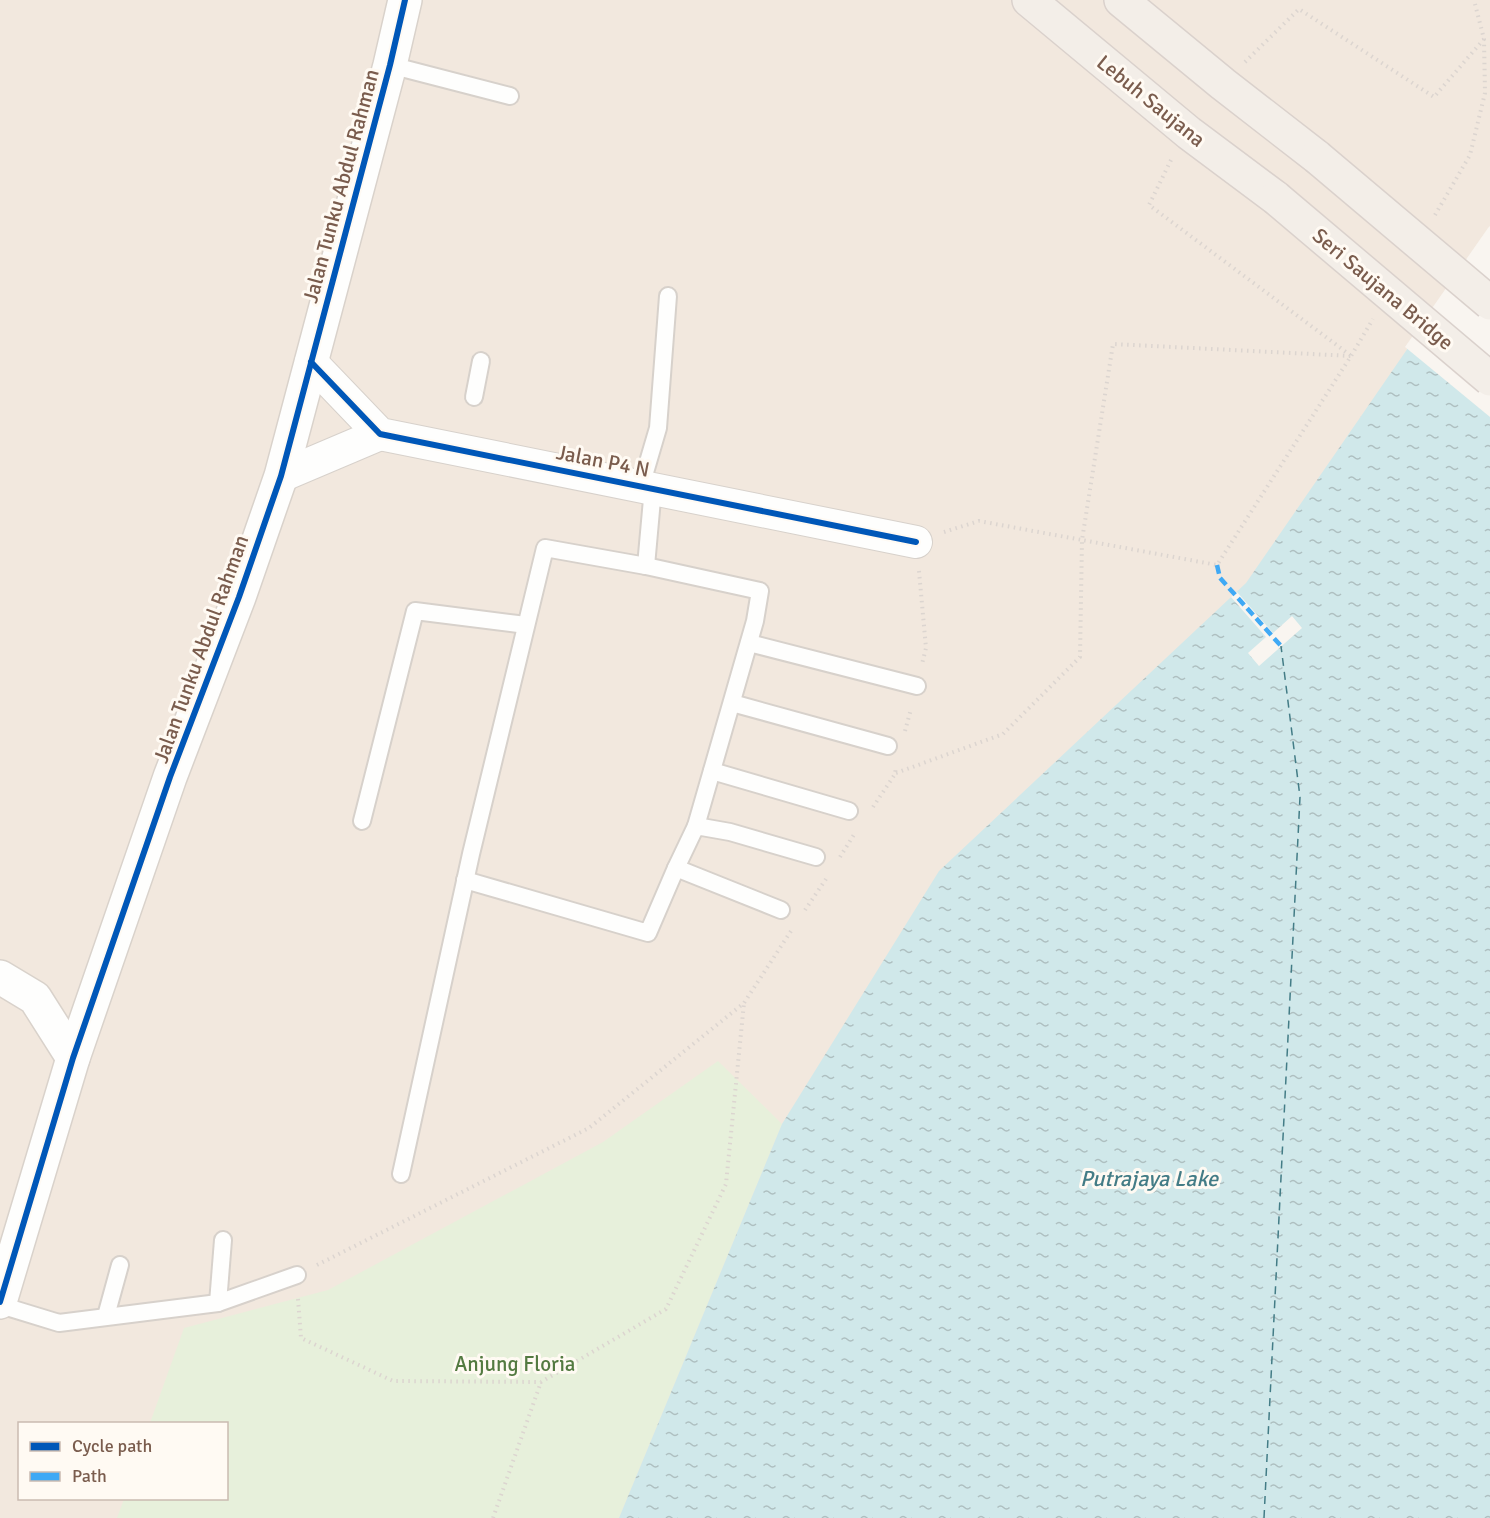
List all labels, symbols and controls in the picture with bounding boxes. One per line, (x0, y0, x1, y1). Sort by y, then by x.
street label: Lebuh Saujana (1092, 49, 1210, 153)
street label: Jalan Tunku Abdul Rahman (297, 66, 385, 306)
street label: Seri Saujana Bridge (1307, 222, 1459, 356)
street label: Jalan P4 N (554, 439, 652, 483)
street label: Jalan Tunku Abdul Rahman (148, 531, 254, 767)
water label: Putrajaya Lake (1080, 1165, 1219, 1192)
park label: Anjung Floria (454, 1351, 576, 1377)
legend (18, 1422, 228, 1500)
text: Cycle path (72, 1435, 152, 1457)
text: Path (72, 1465, 107, 1487)

